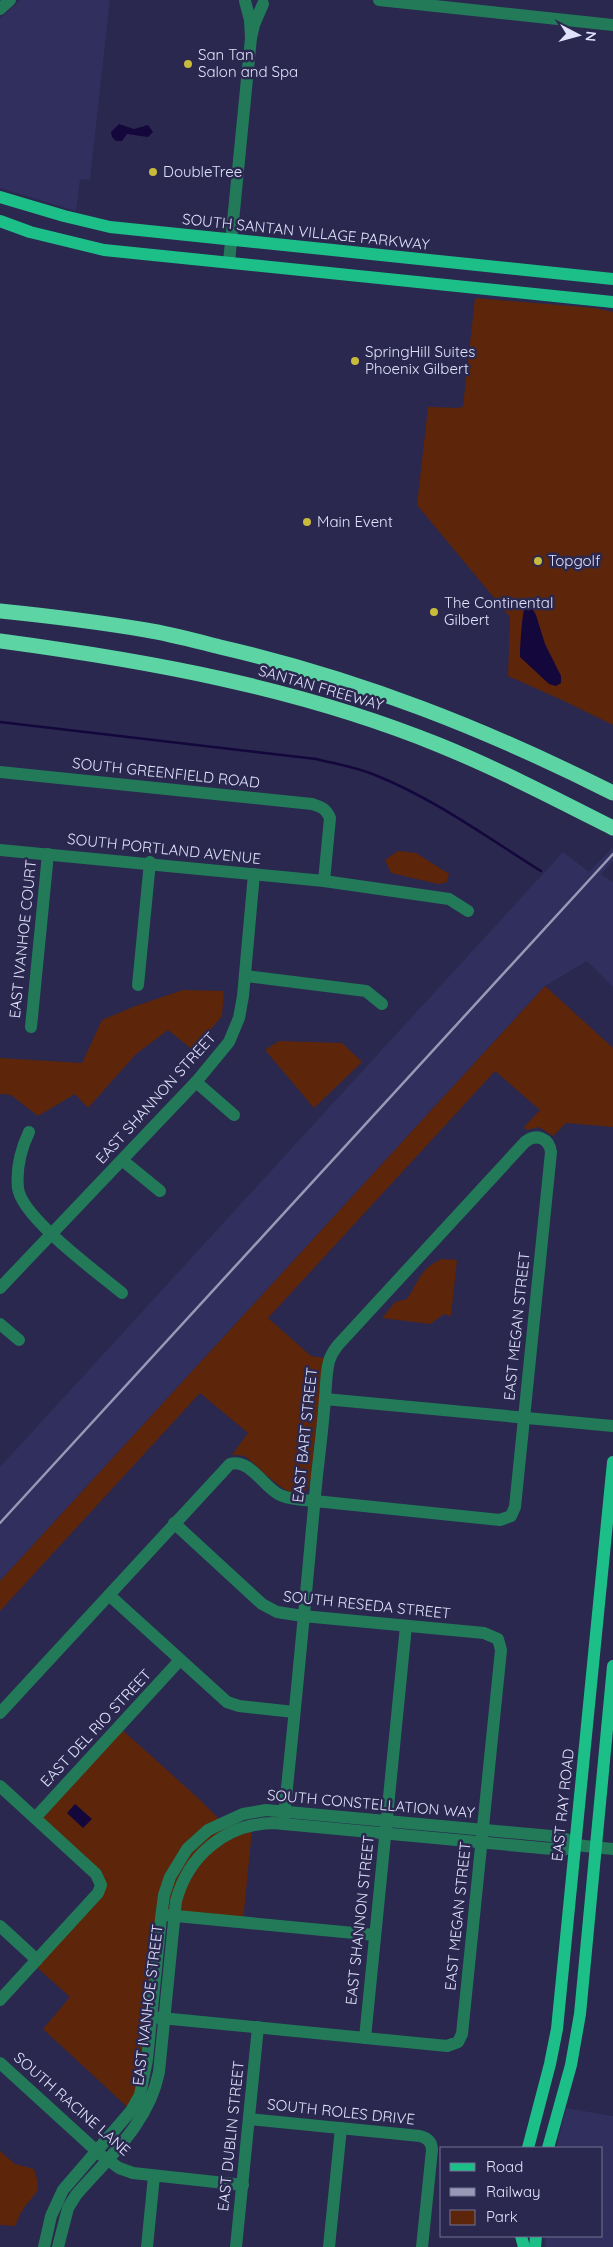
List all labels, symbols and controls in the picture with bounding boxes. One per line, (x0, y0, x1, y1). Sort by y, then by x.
north arrow (553, 10, 603, 60)
text: N (581, 30, 600, 42)
place label: San Tan Salon and Spa (198, 45, 298, 81)
marker: San Tan Salon and Spa (182, 58, 194, 70)
place label: DoubleTree (163, 162, 242, 181)
marker: DoubleTree (147, 166, 159, 178)
street label: SOUTH SANTAN VILLAGE PARKWAY (181, 209, 431, 254)
place label: SpringHill Suites Phoenix Gilbert (365, 342, 475, 378)
marker: SpringHill Suites Phoenix Gilbert (349, 355, 361, 367)
place label: Main Event (317, 512, 393, 531)
marker: Main Event (301, 516, 313, 528)
place label: Topgolf (548, 551, 601, 570)
marker: Topgolf (532, 555, 544, 567)
place label: The Continental Gilbert (444, 593, 553, 629)
marker: The Continental Gilbert (428, 606, 440, 618)
street label: SANTAN FREEWAY (256, 661, 386, 715)
street label: SOUTH GREENFIELD ROAD (71, 753, 261, 792)
street label: SOUTH PORTLAND AVENUE (66, 829, 262, 868)
street label: EAST IVANHOE COURT (5, 859, 40, 1019)
street label: EAST SHANNON STREET (91, 1028, 220, 1167)
street label: EAST MEGAN STREET (499, 1251, 534, 1401)
street label: EAST BART STREET (288, 1366, 321, 1504)
street label: SOUTH RESEDA STREET (282, 1586, 452, 1623)
street label: EAST DEL RIO STREET (36, 1665, 155, 1791)
street label: EAST RAY ROAD (547, 1747, 578, 1862)
street label: SOUTH CONSTELLATION WAY (266, 1785, 476, 1822)
street label: EAST SHANNON STREET (341, 1834, 378, 2006)
street label: EAST MEGAN STREET (440, 1841, 475, 1991)
street label: EAST IVANHOE STREET (128, 1923, 167, 2087)
street label: SOUTH RACINE LANE (10, 2048, 135, 2159)
street label: EAST DUBLIN STREET (213, 2060, 248, 2212)
street label: SOUTH ROLES DRIVE (266, 2094, 416, 2129)
legend (440, 2147, 603, 2237)
text: Road (486, 2157, 523, 2176)
text: Railway (486, 2182, 541, 2201)
text: Park (486, 2207, 518, 2226)

